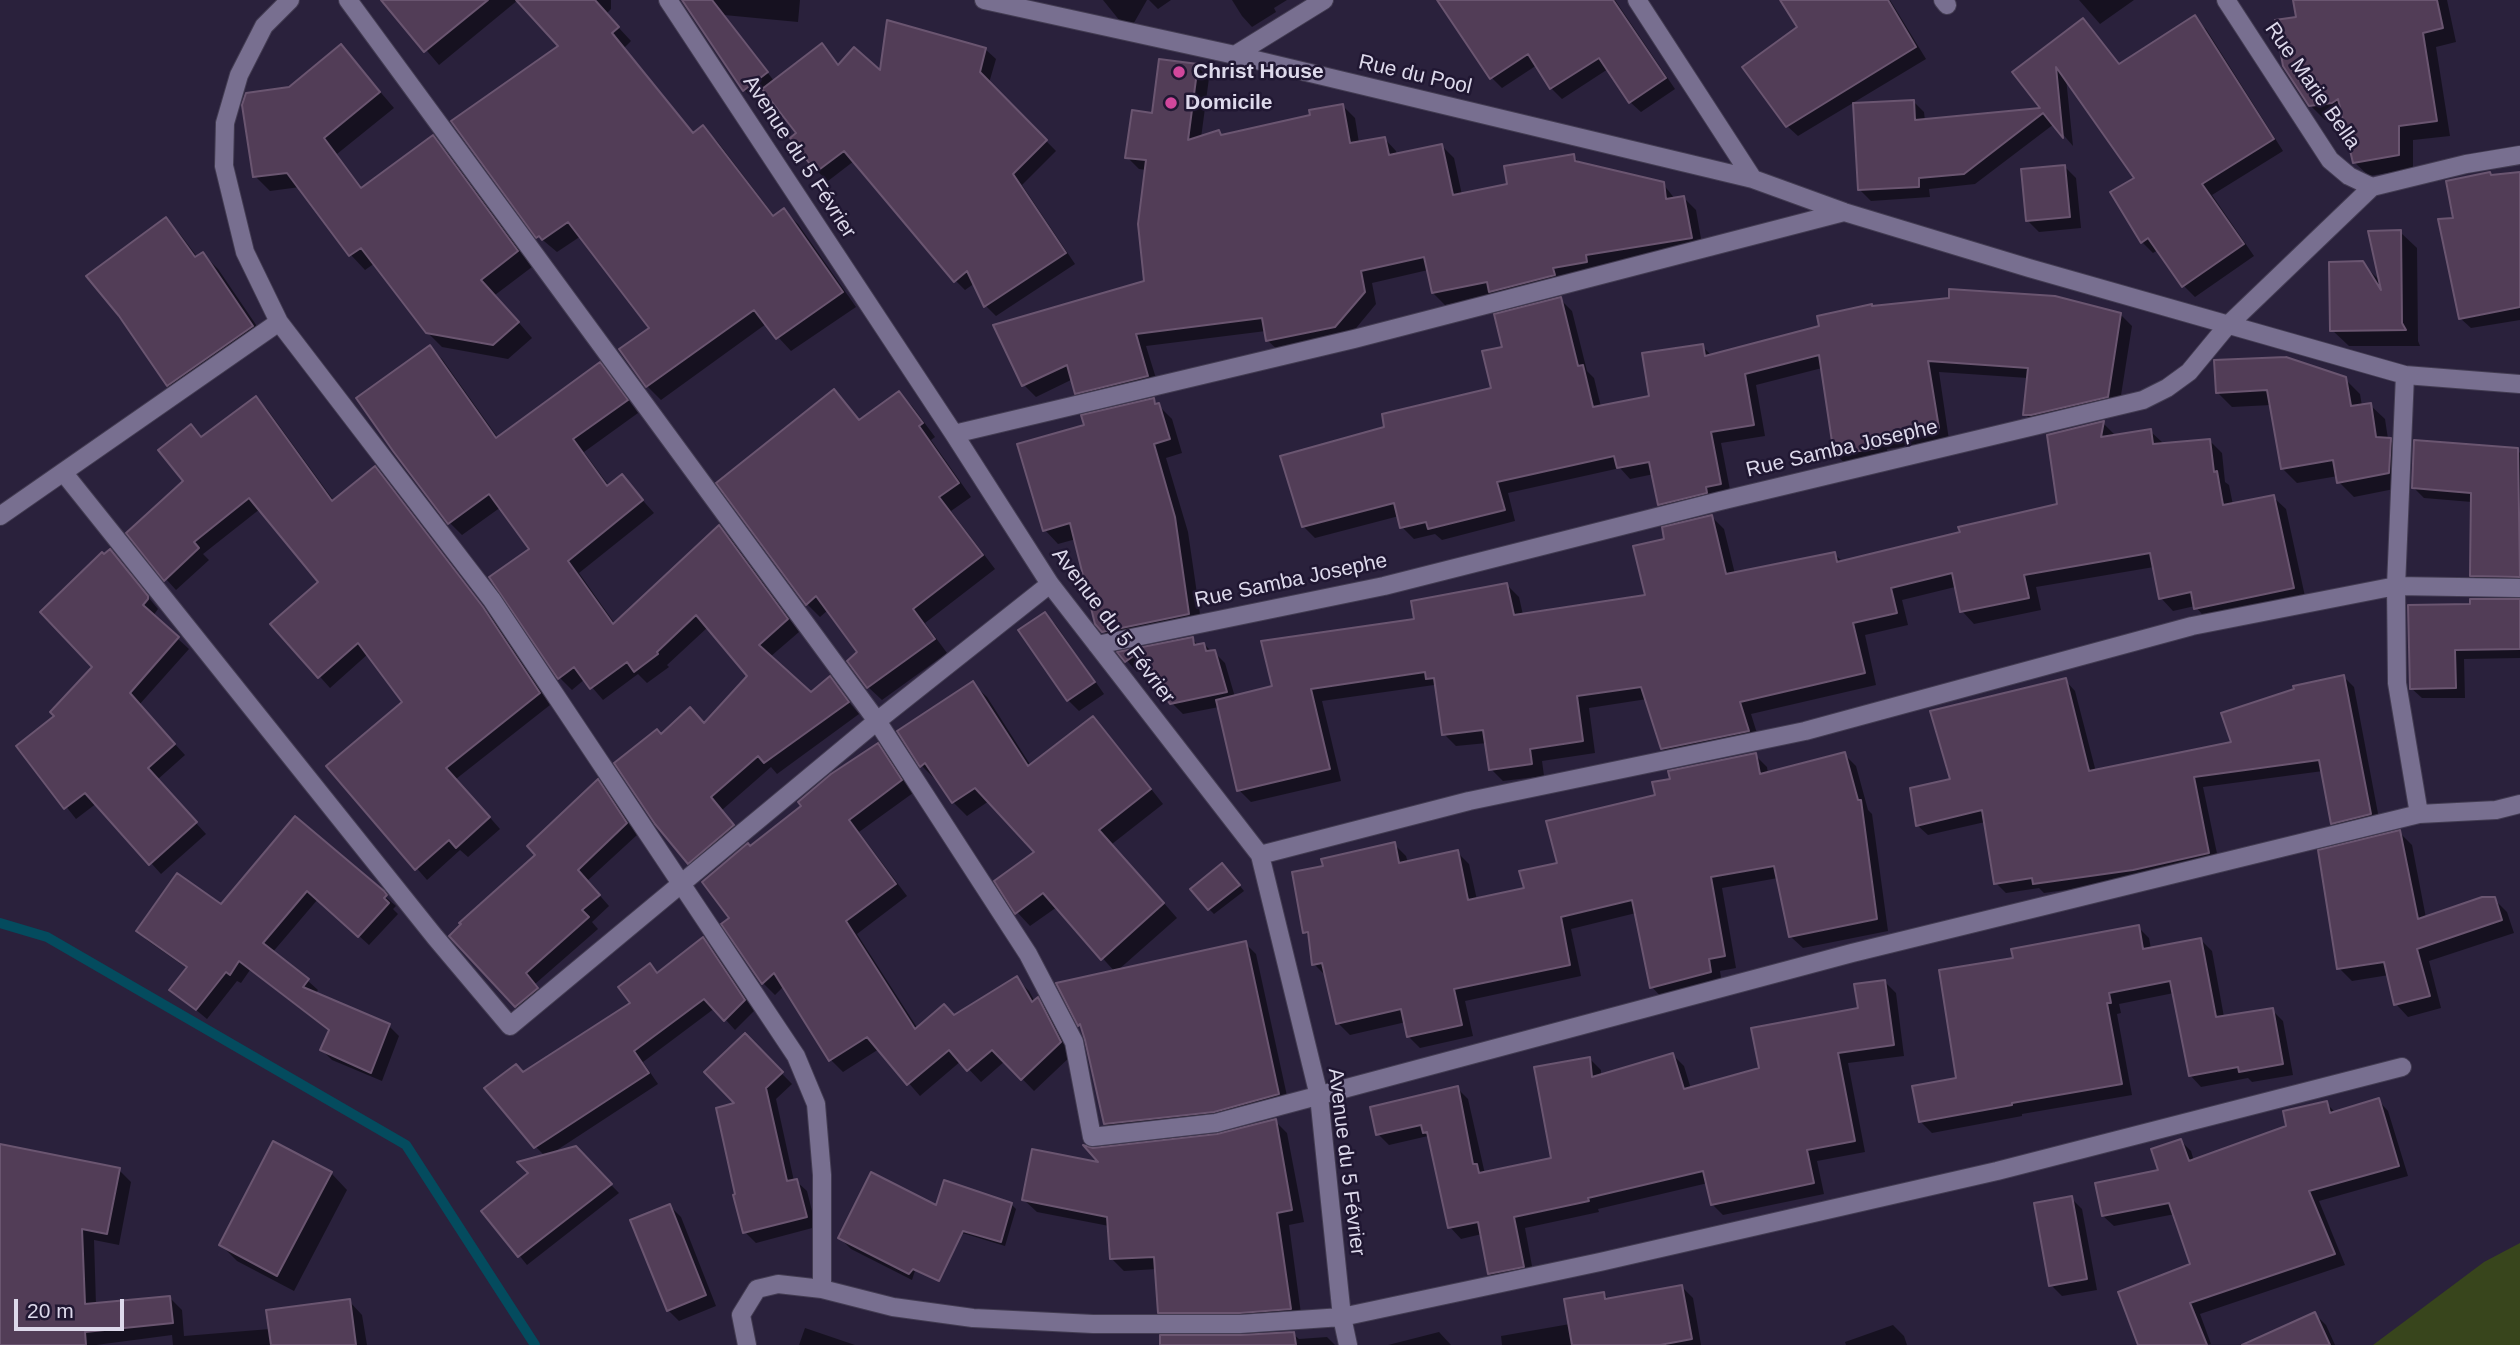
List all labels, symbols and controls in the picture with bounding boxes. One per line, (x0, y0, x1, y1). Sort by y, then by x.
street label: Rue Marie Bella (2259, 18, 2365, 154)
street label: Rue du Pool (1356, 50, 1474, 100)
place label: Christ House (1193, 59, 1324, 85)
marker: Christ House (1171, 64, 1187, 80)
street label: Avenue du 5 Février (737, 71, 861, 243)
place label: Domicile (1185, 90, 1273, 116)
marker: Domicile (1163, 95, 1179, 111)
street label: Rue Samba Josephe (1744, 415, 1940, 483)
street label: Avenue du 5 Février (1046, 543, 1180, 709)
street label: Rue Samba Josephe (1192, 548, 1390, 614)
street label: Avenue du 5 Février (1322, 1067, 1370, 1257)
scale bar (18, 1286, 128, 1330)
text: 20 m (27, 1299, 74, 1322)

